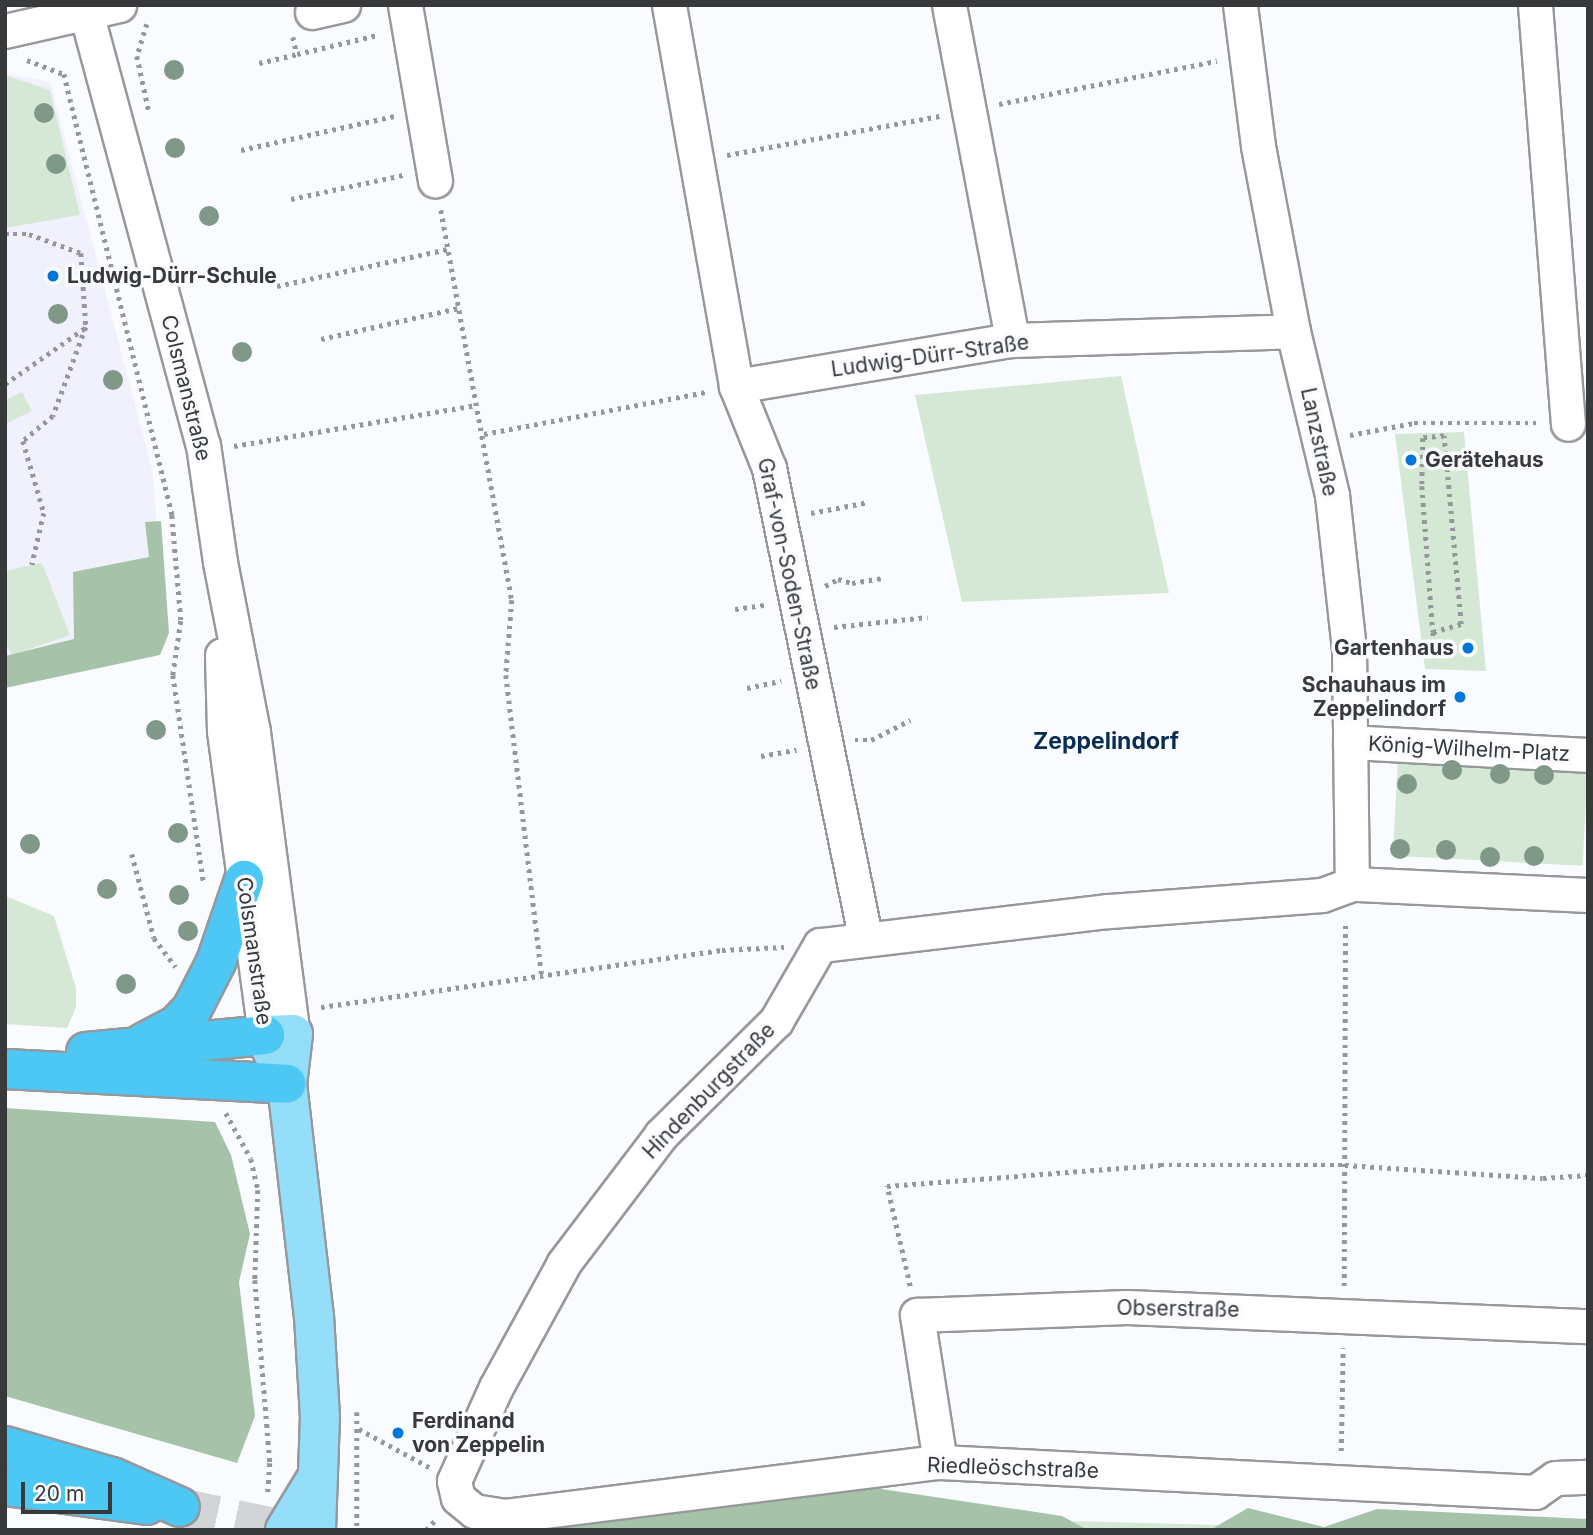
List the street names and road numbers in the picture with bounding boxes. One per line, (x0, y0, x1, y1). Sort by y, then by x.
street label: Colsmanstraße (156, 312, 216, 464)
street label: Ludwig-Dürr-Straße (829, 330, 1031, 382)
street label: Lanzstraße (1295, 385, 1343, 499)
street label: Graf-von-Soden-Straße (752, 456, 826, 692)
street label: König-Wilhelm-Platz (1367, 731, 1571, 767)
street label: Colsmanstraße (231, 875, 277, 1027)
street label: Hindenburgstraße (638, 1018, 780, 1164)
street label: Obserstraße (1116, 1295, 1240, 1323)
street label: Riedleöschstraße (927, 1452, 1099, 1484)

